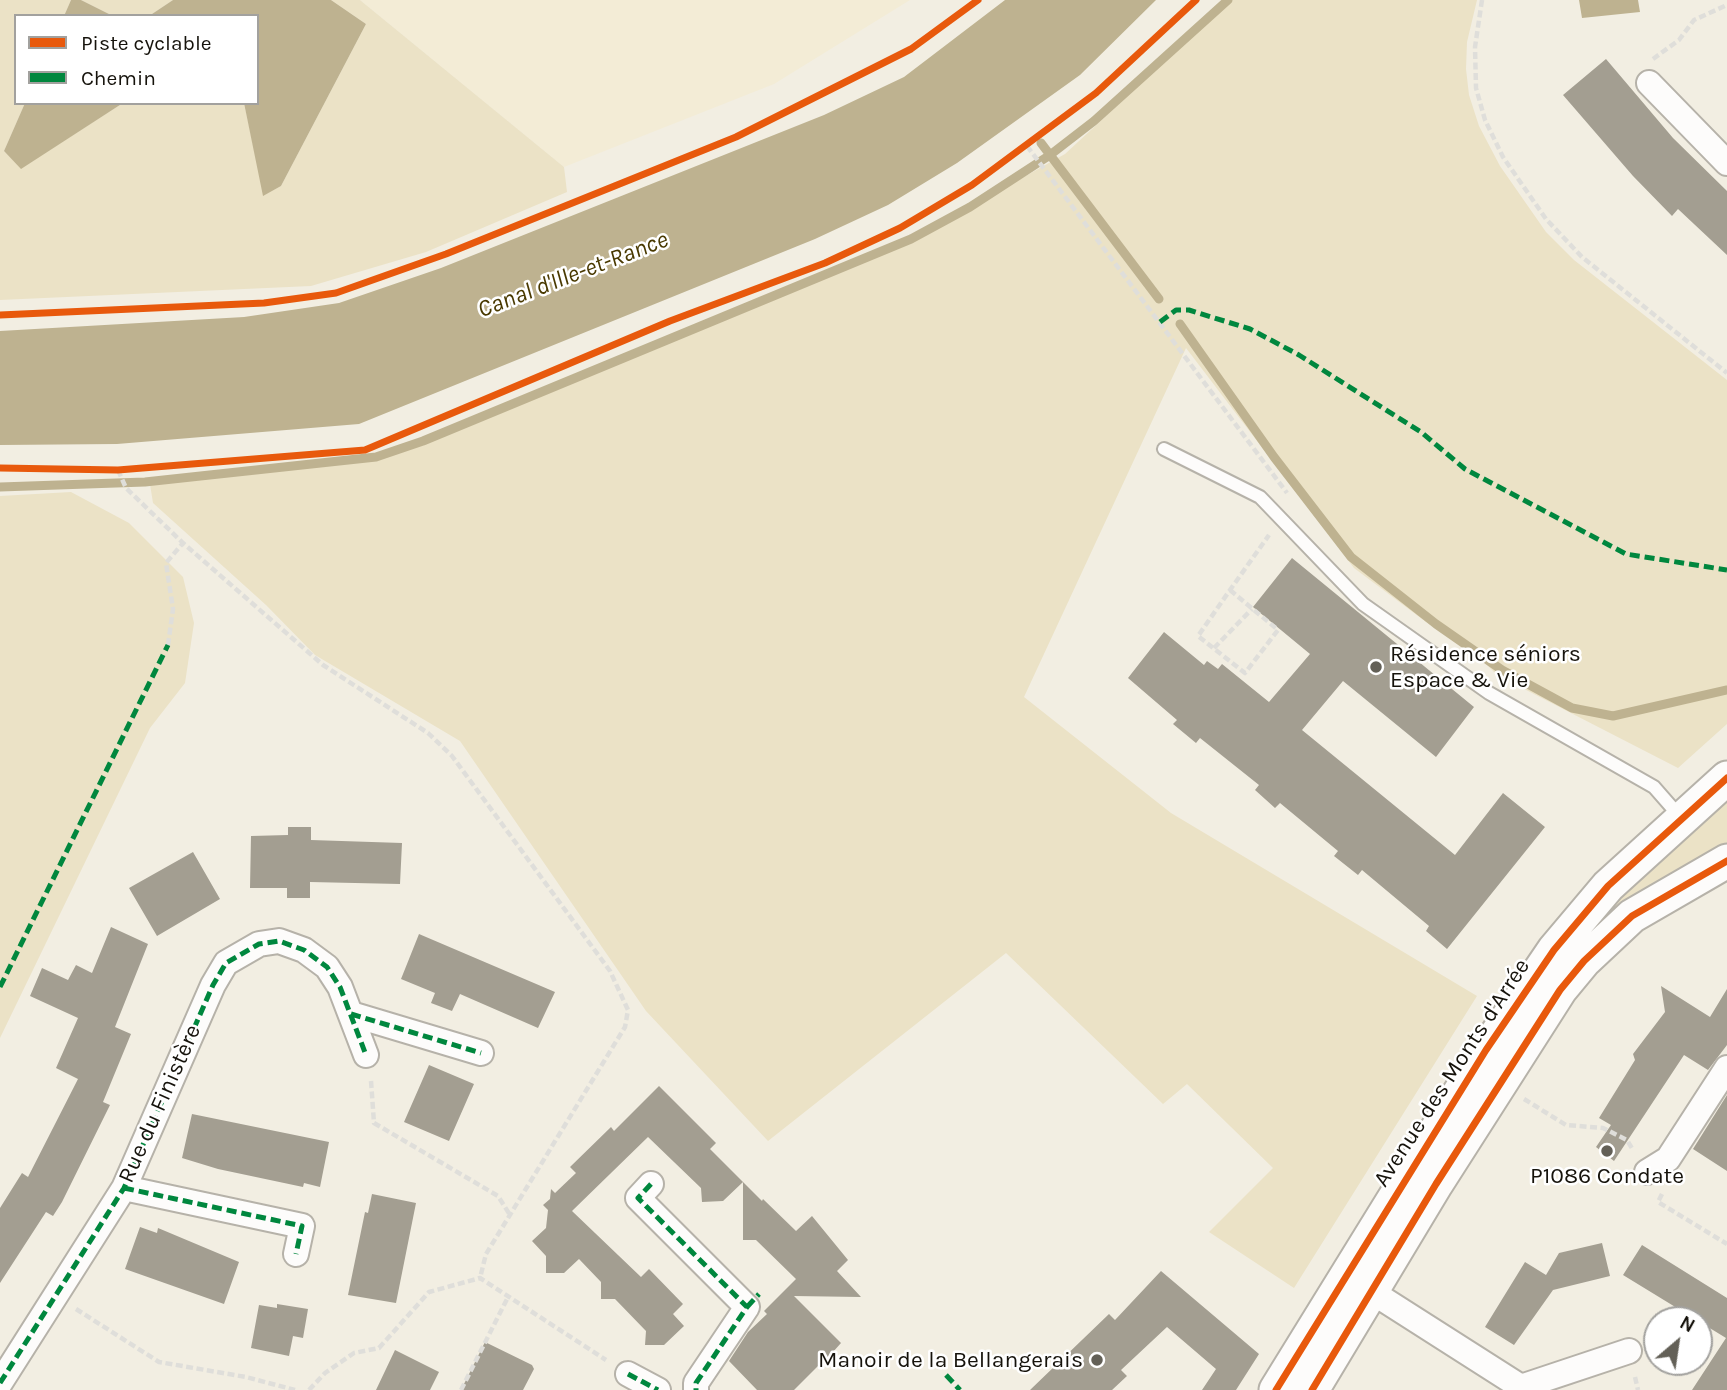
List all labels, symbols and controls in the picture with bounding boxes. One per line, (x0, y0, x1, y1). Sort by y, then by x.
legend (14, 14, 259, 105)
text: Piste cyclable (81, 31, 212, 55)
text: Chemin (81, 66, 156, 90)
water label: Canal d'Ille-et-Rance (474, 225, 672, 325)
place label: Résidence séniors Espace & Vie (1390, 640, 1581, 694)
marker: Résidence séniors Espace & Vie (1368, 659, 1384, 675)
street label: Avenue des Monts d'Arrée (1368, 954, 1536, 1192)
street label: Rue du Finistère (113, 1020, 207, 1188)
marker: P1086 Condate (1599, 1143, 1615, 1159)
place label: P1086 Condate (1530, 1162, 1684, 1190)
north arrow (1643, 1306, 1713, 1376)
text: N (1676, 1311, 1699, 1337)
place label: Manoir de la Bellangerais (818, 1346, 1083, 1374)
marker: Manoir de la Bellangerais (1089, 1352, 1105, 1368)

